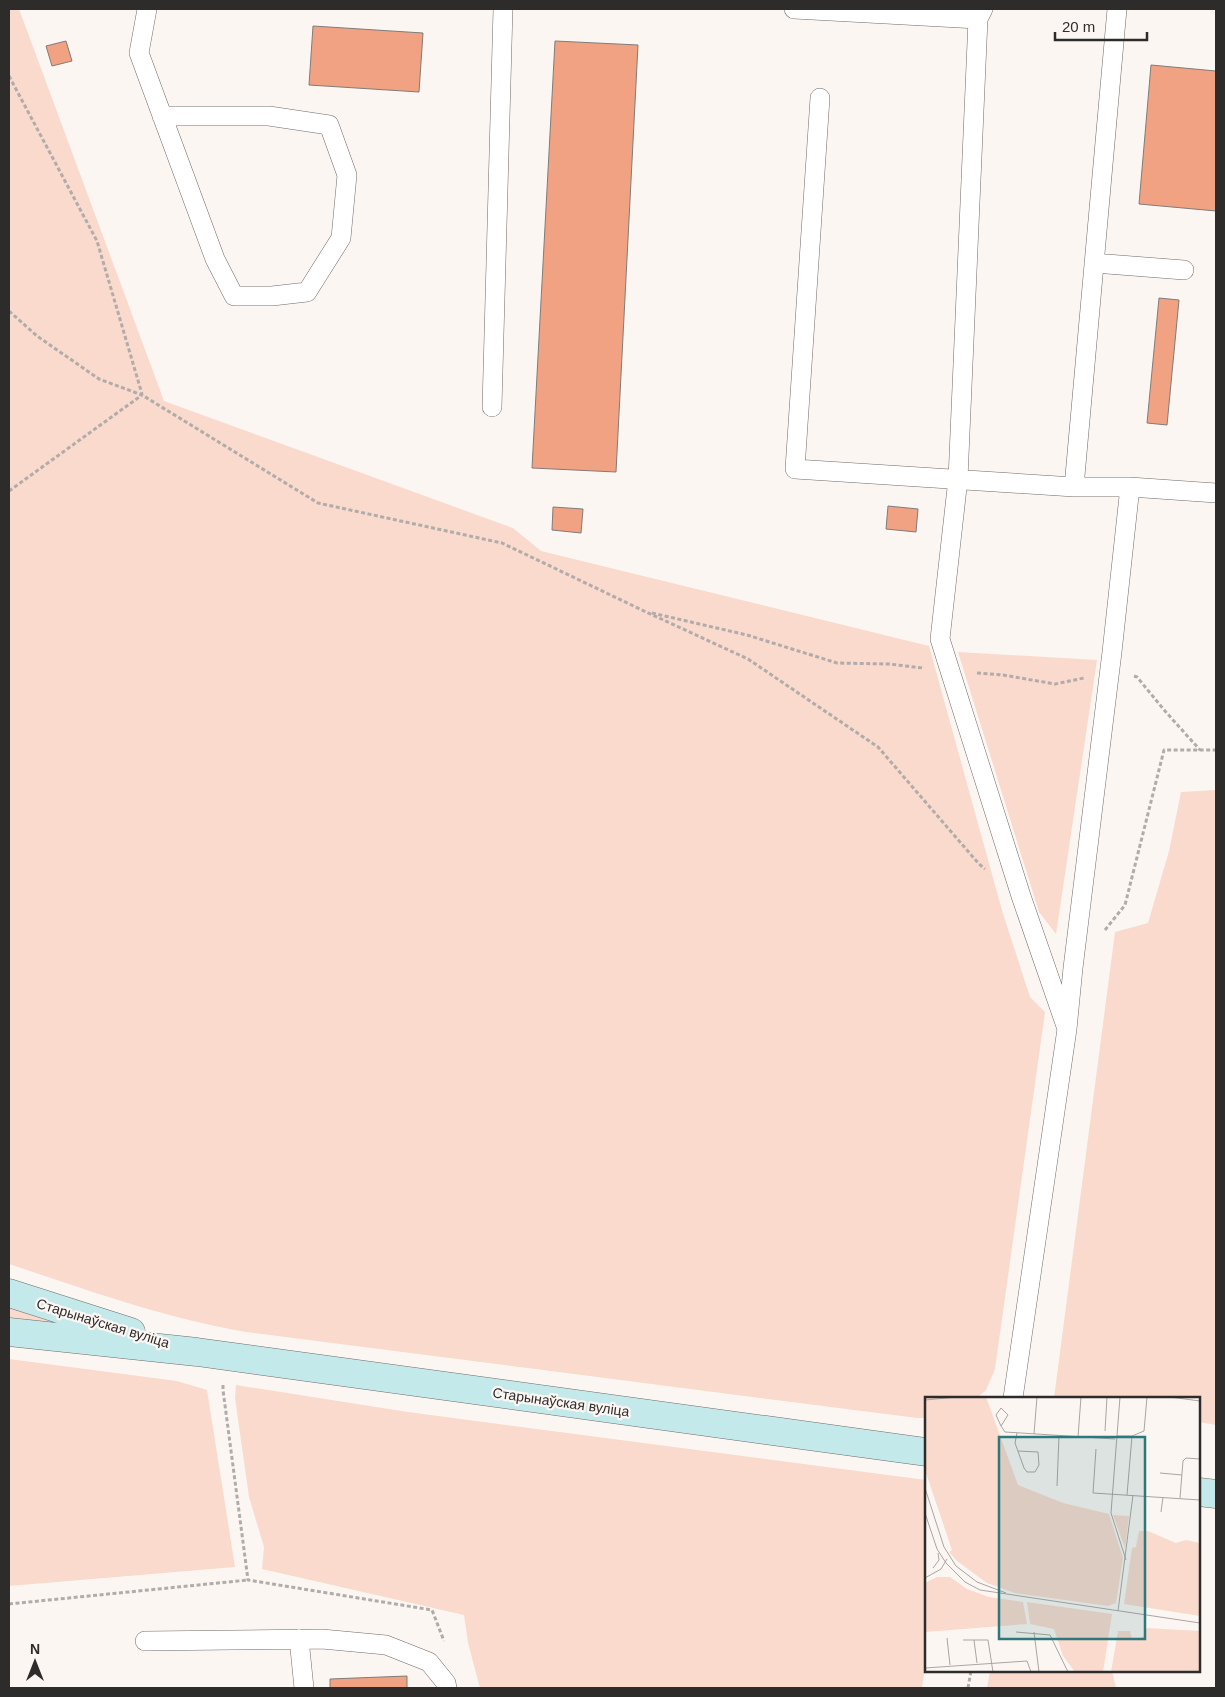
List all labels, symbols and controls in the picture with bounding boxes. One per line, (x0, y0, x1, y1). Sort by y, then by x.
scale bar (1055, 10, 1148, 42)
text: 20 m (1062, 18, 1095, 35)
street label: Старынаўская вуліца (35, 1295, 172, 1351)
street label: Старынаўская вуліца (491, 1384, 631, 1420)
inset map (925, 1397, 1200, 1672)
north arrow (10, 1637, 60, 1687)
text: N (30, 1641, 40, 1657)

